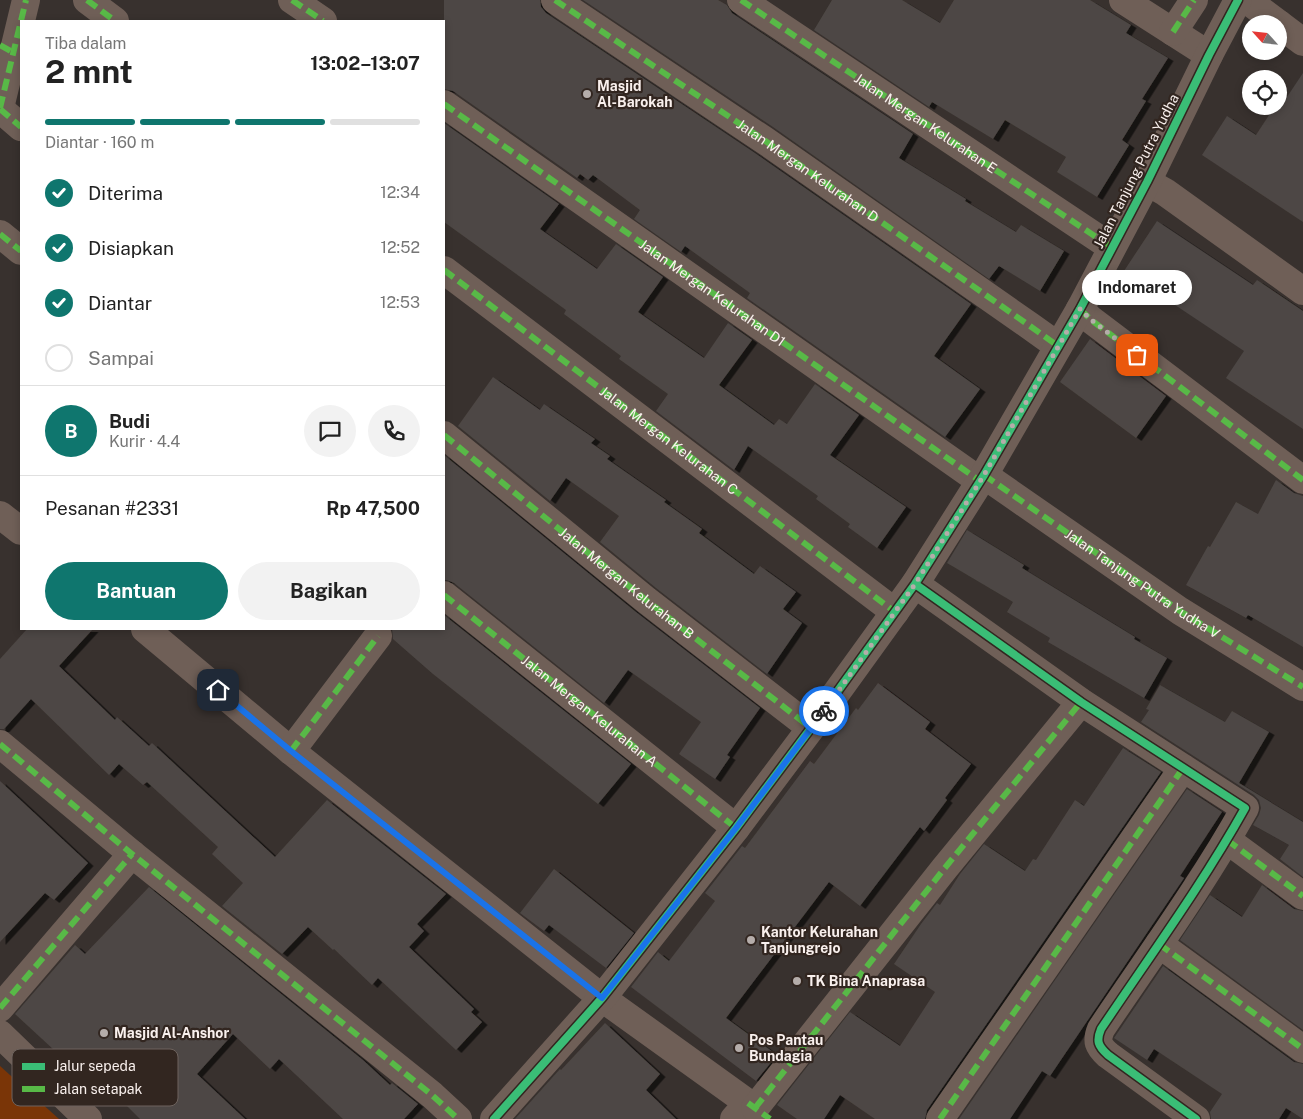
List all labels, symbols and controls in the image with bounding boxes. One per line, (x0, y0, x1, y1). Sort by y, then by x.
north arrow (1242, 15, 1288, 60)
map controls (1242, 15, 1287, 115)
text: Tiba dalam (45, 34, 126, 53)
text: 13:02–13:07 (310, 52, 420, 74)
text: 2 mnt (45, 53, 133, 90)
street label: Jalan Mergan Kelurahan E (851, 70, 1000, 177)
button: locate (1242, 70, 1287, 115)
place label: Masjid Al-Barokah (597, 78, 672, 110)
marker: Masjid Al-Barokah (581, 88, 593, 100)
street label: Jalan Tanjung Putra Yudha (1090, 91, 1182, 251)
street label: Jalan Mergan Kelurahan D (734, 116, 882, 226)
text: Diantar · 160 m (45, 133, 154, 152)
icon: check (45, 179, 73, 207)
text: Diterima (88, 182, 163, 204)
text: 12:34 (380, 183, 420, 202)
icon: check (45, 234, 73, 262)
street label: Jalan Mergan Kelurahan D1 (636, 236, 788, 350)
text: Disiapkan (88, 237, 174, 259)
text: 12:52 (381, 238, 420, 257)
callout: Indomaret (1082, 270, 1192, 305)
text: Indomaret (1098, 278, 1176, 297)
icon: check (45, 289, 73, 317)
text: Diantar (88, 292, 152, 314)
text: 12:53 (380, 293, 420, 312)
pin (1116, 334, 1158, 376)
icon: bag (1123, 341, 1151, 369)
text: Sampai (88, 347, 154, 369)
street label: Jalan Mergan Kelurahan C (596, 383, 741, 498)
button: chat (304, 405, 356, 457)
button: phone (368, 405, 420, 457)
text: Budi (109, 410, 150, 432)
text: B (64, 420, 78, 442)
text: Kurir · 4.4 (109, 432, 180, 451)
text: Pesanan #2331 (45, 497, 179, 519)
text: Rp 47,500 (326, 497, 420, 519)
street label: Jalan Mergan Kelurahan B (556, 524, 697, 642)
street label: Jalan Tanjung Putra Yudha V (1062, 526, 1223, 642)
button: Bantuan (45, 562, 228, 620)
button: Bagikan (238, 562, 420, 620)
street label: Jalan Mergan Kelurahan A (518, 652, 661, 770)
pin (197, 669, 239, 711)
icon: home (204, 676, 232, 704)
courier (799, 686, 849, 736)
icon: bike (810, 697, 838, 725)
place label: Kantor Kelurahan Tanjungrejo (761, 924, 878, 956)
marker: Kantor Kelurahan Tanjungrejo (745, 934, 757, 946)
place label: TK Bina Anaprasa (807, 973, 925, 989)
marker: TK Bina Anaprasa (791, 975, 803, 987)
place label: Masjid Al-Anshor (114, 1025, 229, 1041)
marker: Masjid Al-Anshor (98, 1027, 110, 1039)
place label: Pos Pantau Bundagia (749, 1032, 823, 1064)
marker: Pos Pantau Bundagia (733, 1042, 745, 1054)
legend (12, 1049, 178, 1106)
text: Jalur sepeda (54, 1058, 136, 1074)
text: Jalan setapak (54, 1081, 142, 1097)

